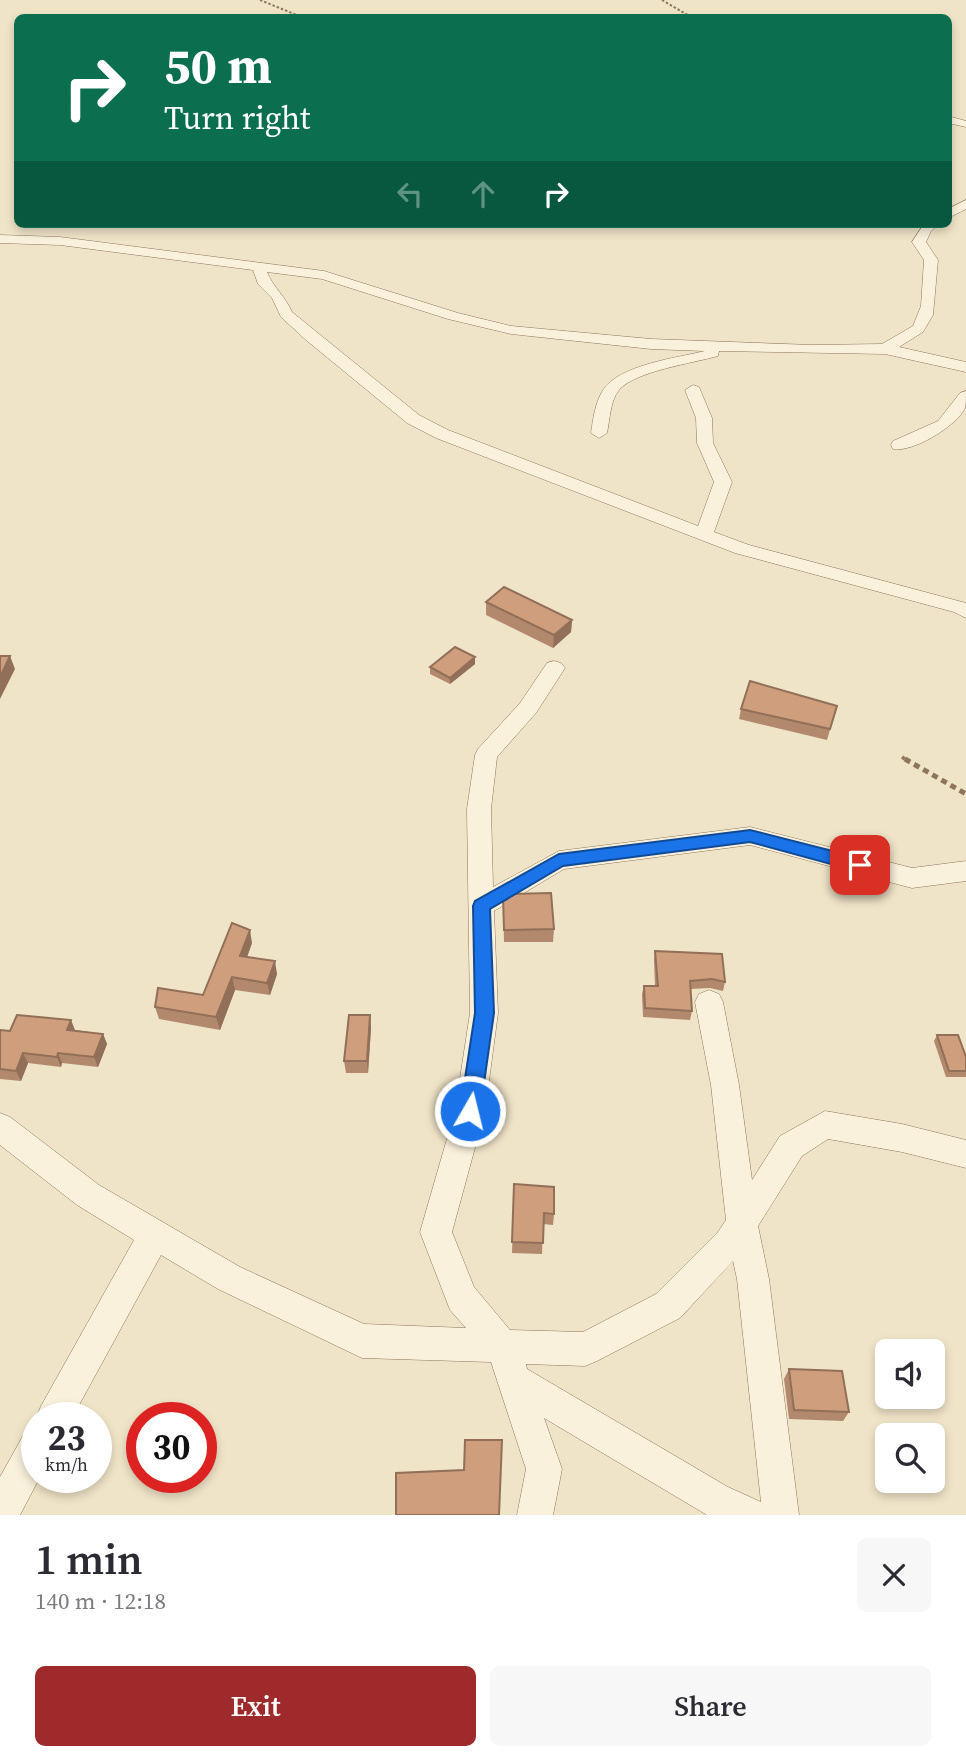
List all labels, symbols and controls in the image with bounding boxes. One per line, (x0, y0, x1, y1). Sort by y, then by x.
text: 50 m (164, 32, 272, 99)
icon: right (49, 42, 140, 133)
text: Turn right (164, 96, 310, 140)
icon: left (391, 175, 429, 213)
icon: ahead (464, 175, 502, 213)
icon: right (537, 175, 575, 213)
pin (830, 835, 890, 895)
icon: arrive (841, 846, 879, 884)
position arrow (433, 1074, 507, 1148)
map controls (875, 1339, 945, 1493)
button: sound (875, 1339, 945, 1409)
speed limit sign: 30 (126, 1402, 217, 1493)
text: 23 (48, 1414, 85, 1462)
button: search (875, 1423, 945, 1493)
text: km/h (45, 1452, 88, 1477)
text: 1 min (35, 1530, 143, 1588)
button: close (857, 1538, 931, 1612)
text: 140 m · 12:18 (35, 1585, 166, 1617)
button: Exit (35, 1666, 476, 1746)
button: Share (490, 1666, 931, 1746)

